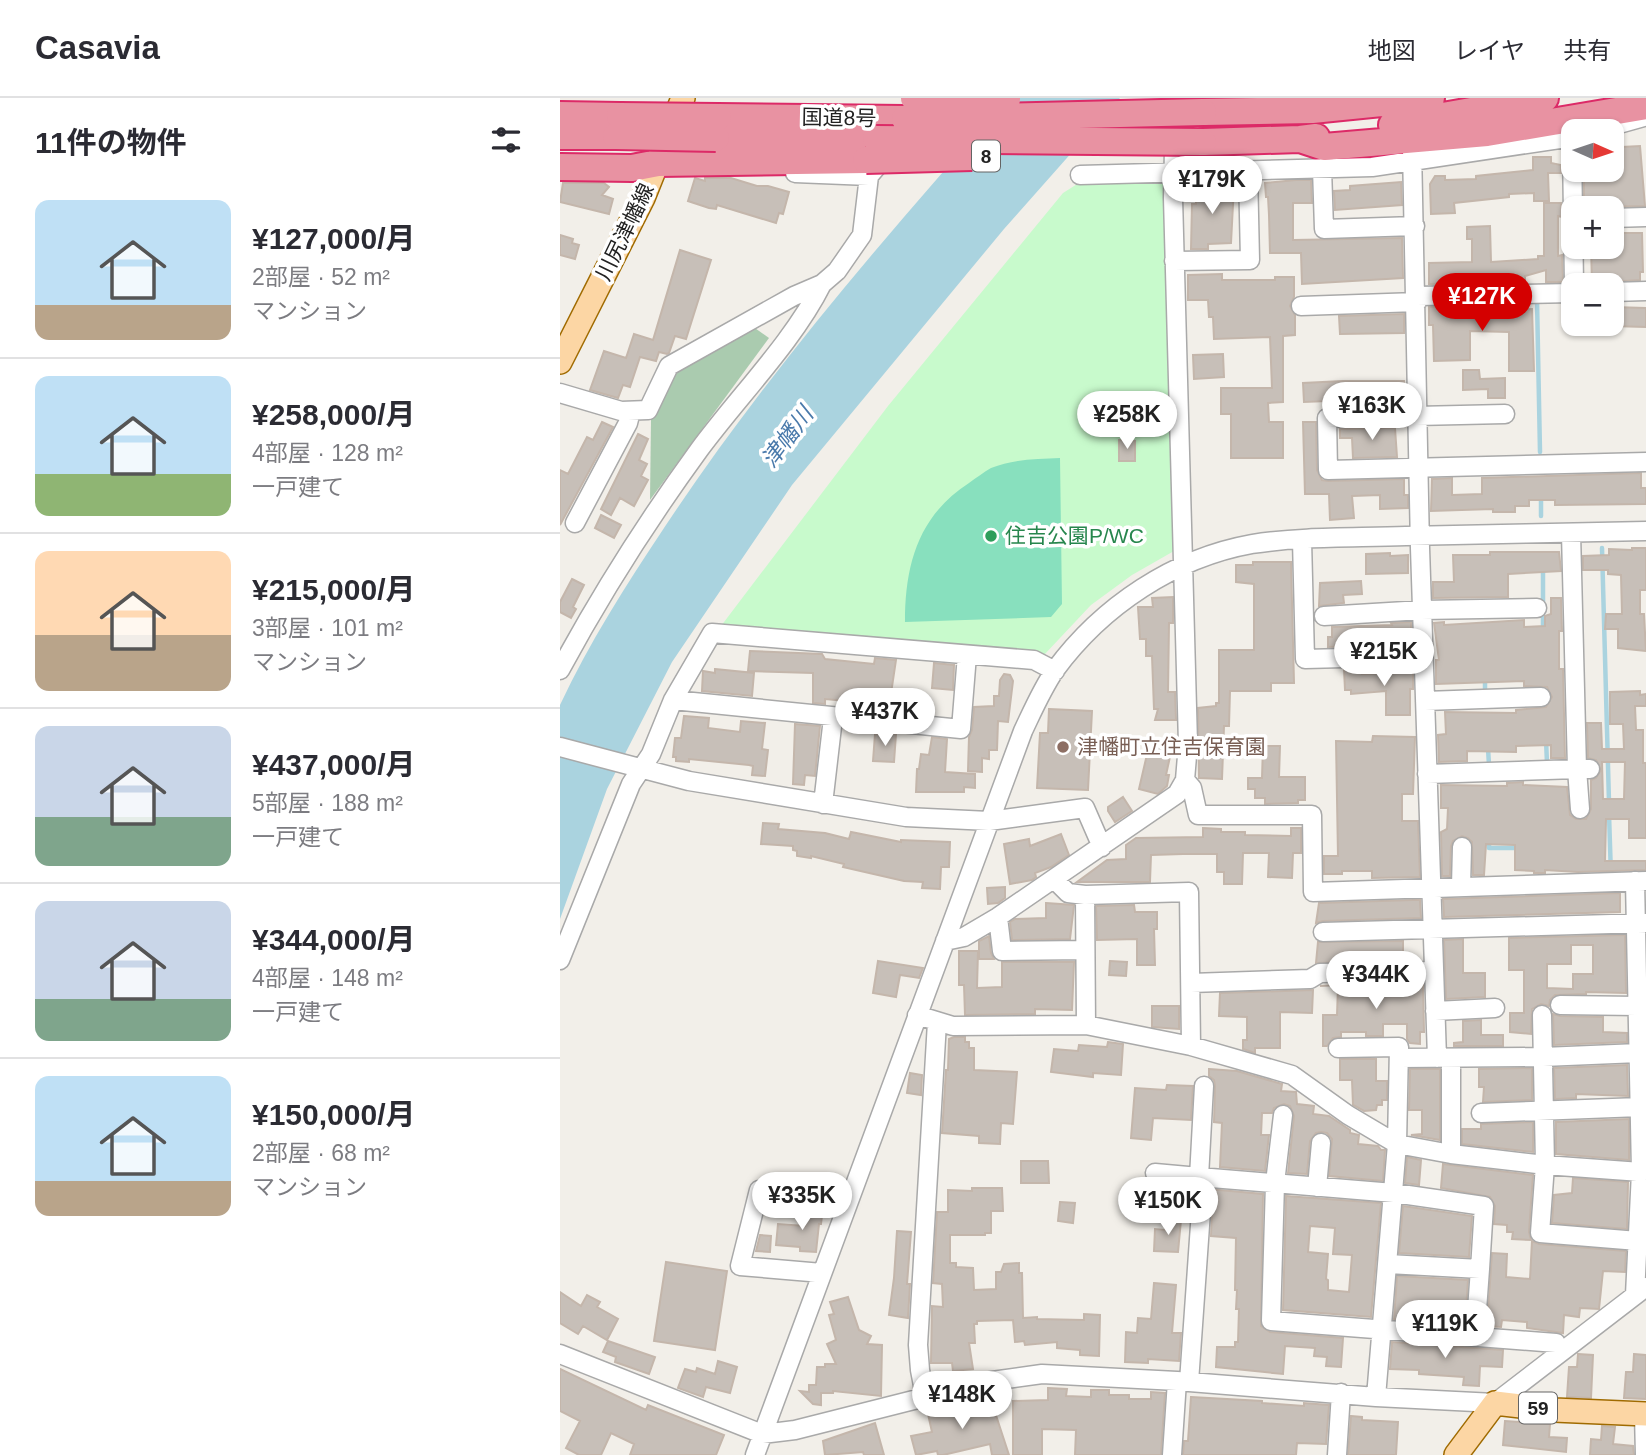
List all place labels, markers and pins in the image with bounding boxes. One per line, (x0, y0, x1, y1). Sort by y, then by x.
pin: ¥179K (1163, 156, 1261, 216)
pin: ¥127K (1433, 274, 1531, 333)
pin: ¥163K (1323, 382, 1421, 442)
pin: ¥258K (1078, 392, 1176, 451)
place label: 住吉公園P/WC (1005, 524, 1144, 547)
marker: 住吉公園P/WC (983, 528, 999, 544)
pin: ¥215K (1335, 628, 1433, 688)
pin: ¥437K (836, 688, 934, 748)
place label: 津幡町立住吉保育園 (1077, 735, 1266, 758)
marker: 津幡町立住吉保育園 (1055, 739, 1071, 755)
pin: ¥344K (1327, 951, 1425, 1011)
pin: ¥335K (753, 1172, 851, 1232)
pin: ¥150K (1119, 1178, 1217, 1237)
pin: ¥119K (1396, 1300, 1494, 1360)
pin: ¥148K (913, 1372, 1011, 1431)

